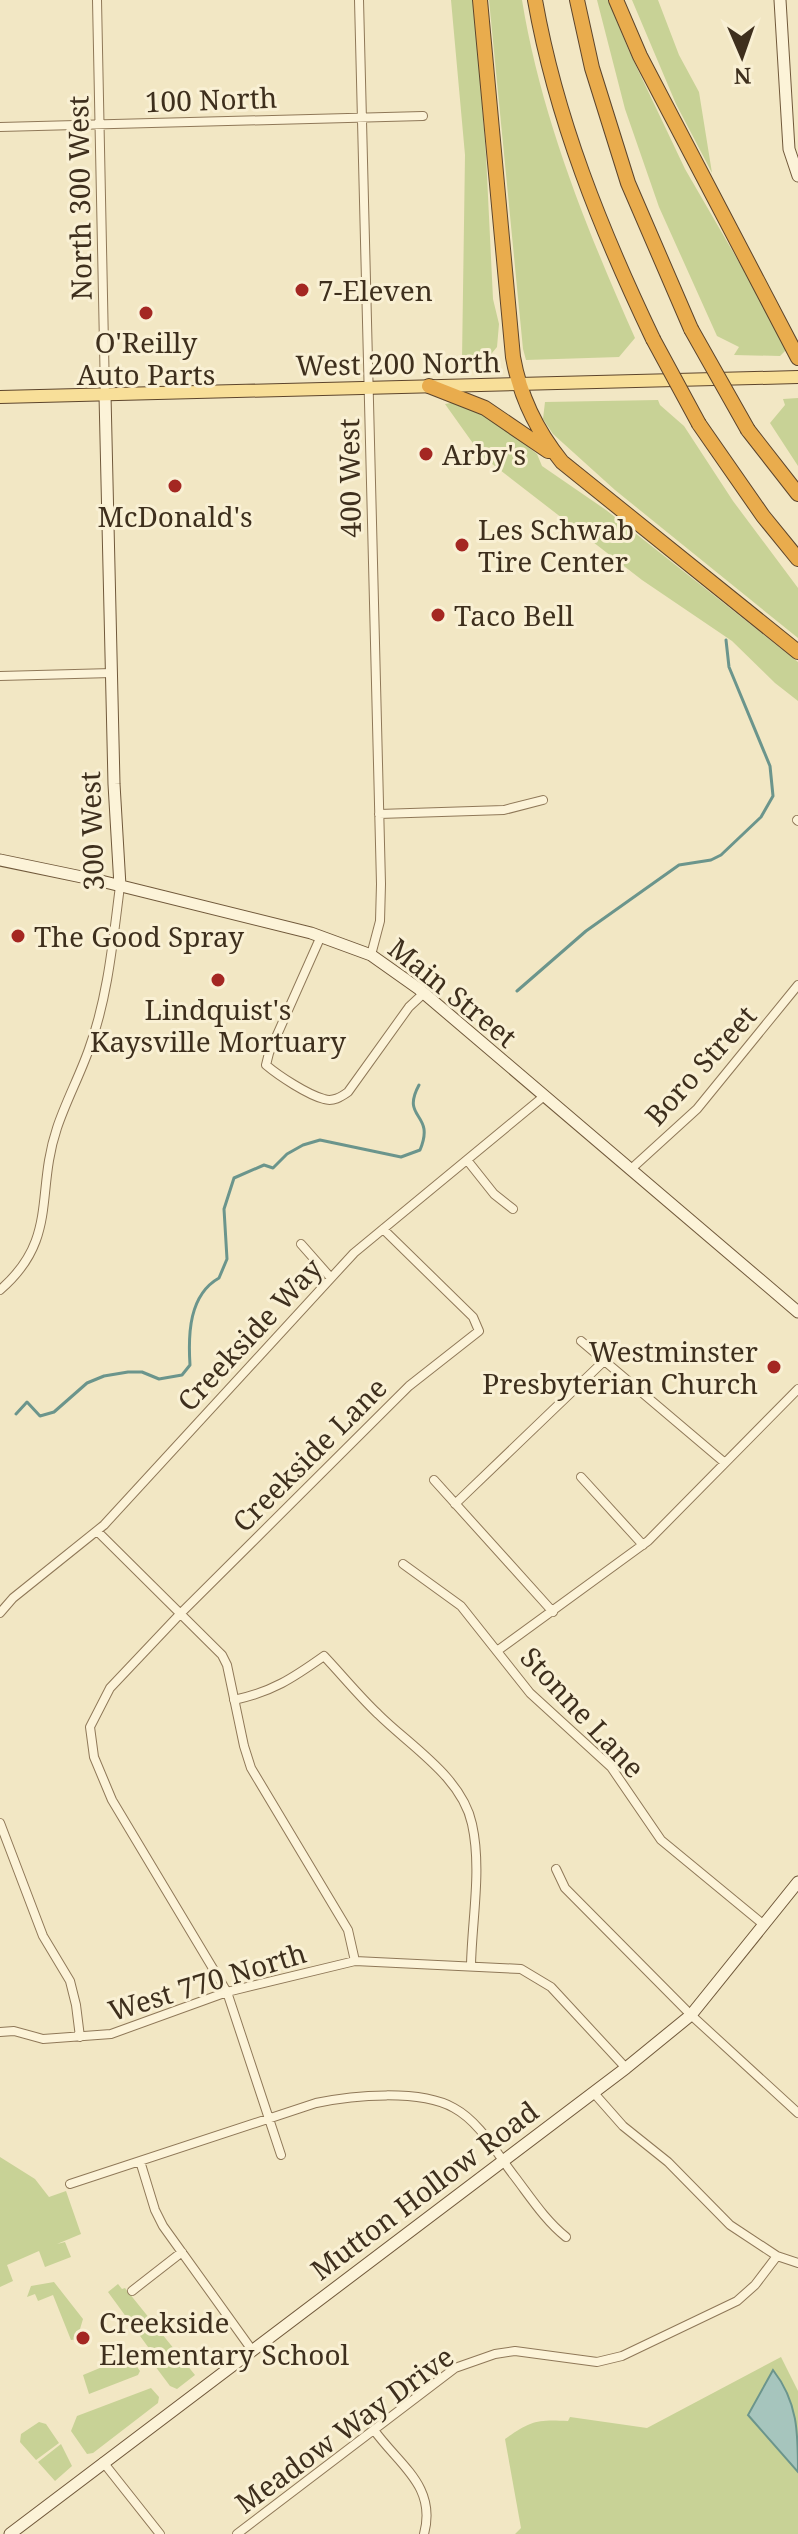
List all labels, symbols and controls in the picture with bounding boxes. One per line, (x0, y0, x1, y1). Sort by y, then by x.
north arrow (702, 16, 782, 96)
text: N (734, 62, 752, 92)
street label: 100 North (144, 78, 278, 120)
street label: North 300 West (58, 95, 100, 301)
place label: 7-Eleven (318, 271, 433, 309)
marker: 7-Eleven (293, 281, 311, 299)
marker: O'Reilly Auto Parts (137, 304, 155, 322)
place label: O'Reilly Auto Parts (77, 323, 215, 393)
street label: West 200 North (295, 342, 501, 384)
street label: 400 West (329, 418, 369, 538)
place label: Arby's (442, 435, 526, 473)
marker: Arby's (417, 445, 435, 463)
marker: McDonald's (166, 477, 184, 495)
place label: McDonald's (97, 497, 253, 535)
place label: Les Schwab Tire Center (478, 510, 634, 580)
marker: Les Schwab Tire Center (453, 536, 471, 554)
place label: Taco Bell (454, 596, 574, 634)
marker: Taco Bell (429, 606, 447, 624)
street label: 300 West (70, 771, 112, 891)
place label: The Good Spray (34, 917, 244, 955)
marker: The Good Spray (9, 927, 27, 945)
street label: Main Street (381, 929, 525, 1055)
marker: Lindquist's Kaysville Mortuary (209, 971, 227, 989)
place label: Lindquist's Kaysville Mortuary (90, 990, 346, 1060)
street label: Boro Street (636, 997, 764, 1133)
street label: Creekside Way (168, 1249, 330, 1419)
place label: Westminster Presbyterian Church (482, 1332, 758, 1402)
marker: Westminster Presbyterian Church (765, 1358, 783, 1376)
street label: Creekside Lane (223, 1368, 395, 1540)
street label: Stonne Lane (513, 1638, 653, 1786)
street label: West 770 North (103, 1933, 311, 2029)
street label: Mutton Hollow Road (302, 2092, 546, 2288)
place label: Creekside Elementary School (99, 2303, 350, 2373)
marker: Creekside Elementary School (74, 2329, 92, 2347)
street label: Meadow Way Drive (227, 2337, 461, 2521)

